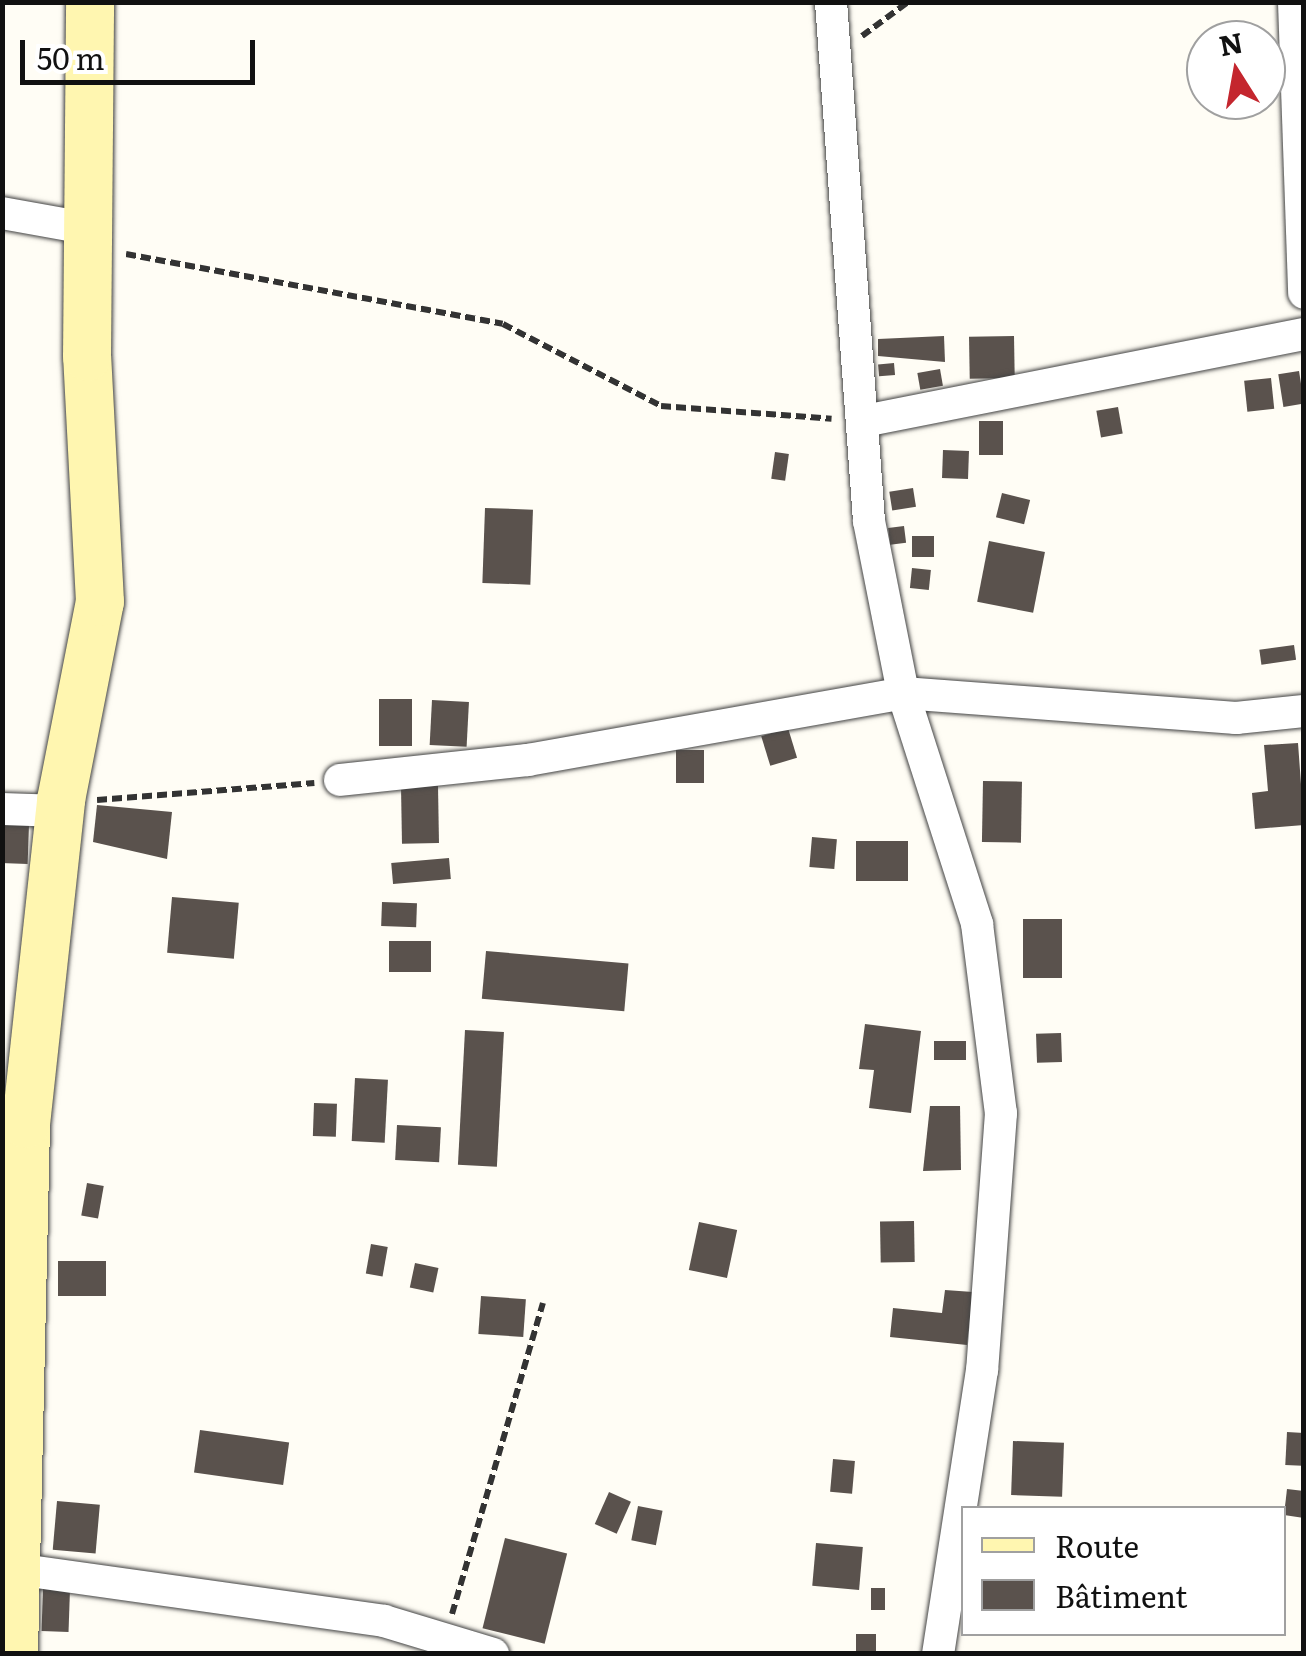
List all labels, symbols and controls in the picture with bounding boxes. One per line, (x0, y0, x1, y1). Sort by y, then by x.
scale bar (25, 20, 260, 82)
north arrow (1186, 20, 1286, 120)
text: N (1215, 20, 1246, 65)
text: 50 m (37, 35, 105, 79)
legend (961, 1506, 1286, 1636)
text: Route (1055, 1523, 1139, 1567)
text: Bâtiment (1055, 1573, 1187, 1617)

